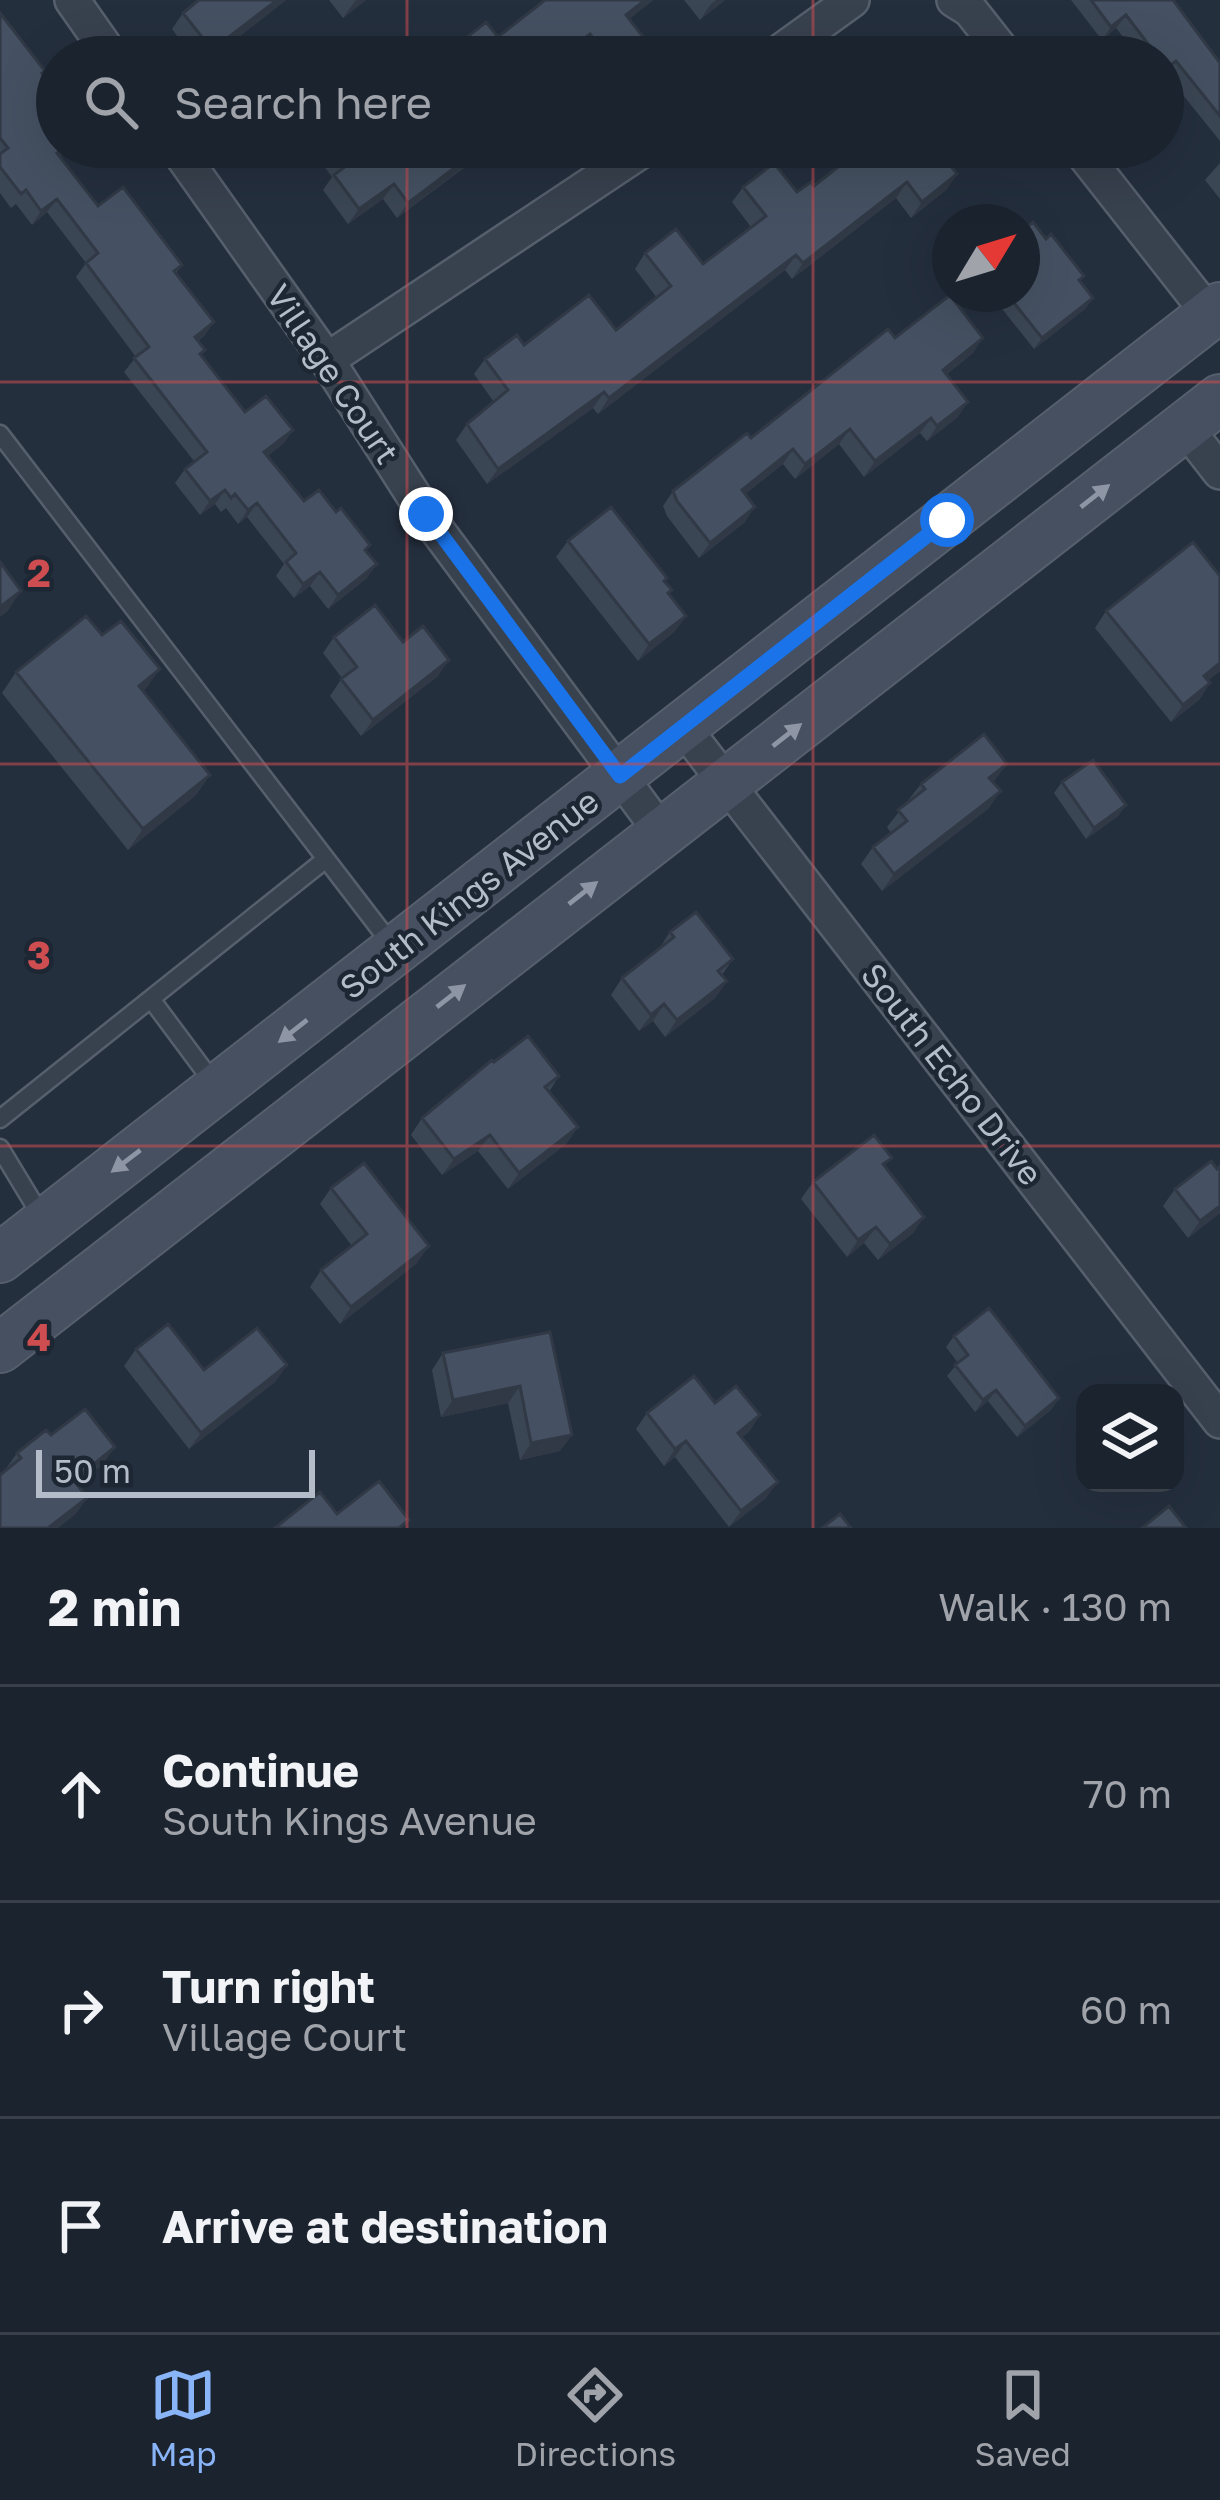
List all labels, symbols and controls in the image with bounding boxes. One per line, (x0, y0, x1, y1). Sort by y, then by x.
search box (36, 36, 1184, 168)
icon: search (78, 69, 144, 135)
text: Search here (174, 75, 432, 129)
north arrow (932, 204, 1040, 312)
street label: Village Court (259, 277, 408, 471)
one-way arrow (1080, 484, 1111, 509)
route end (399, 487, 453, 541)
route start (920, 493, 974, 547)
text: 2 (27, 549, 51, 596)
one-way arrow (772, 723, 803, 748)
street label: South Kings Avenue (332, 781, 606, 1007)
one-way arrow (567, 882, 599, 906)
text: 3 (27, 931, 51, 978)
street label: South Echo Drive (854, 955, 1051, 1192)
one-way arrow (435, 984, 466, 1009)
one-way arrow (278, 1018, 309, 1043)
one-way arrow (110, 1148, 141, 1173)
text: 4 (27, 1313, 51, 1360)
map controls (1076, 1384, 1184, 1492)
button: layers (1076, 1384, 1184, 1492)
scale bar (36, 1444, 315, 1497)
text: 50 m (54, 1451, 131, 1490)
text: 2 min (48, 1576, 181, 1637)
text: Walk · 130 m (938, 1583, 1172, 1630)
text: Continue (162, 1743, 359, 1797)
icon: ahead (48, 1761, 114, 1827)
text: 70 m (1083, 1770, 1172, 1817)
text: South Kings Avenue (162, 1797, 537, 1844)
text: Turn right (162, 1959, 375, 2013)
icon: right (48, 1977, 114, 2043)
text: 60 m (1080, 1986, 1172, 2033)
text: Village Court (162, 2013, 407, 2060)
icon: arrive (48, 2193, 114, 2259)
text: Arrive at destination (162, 2199, 608, 2253)
tab: Map (149, 2362, 217, 2473)
tab: Directions (515, 2362, 676, 2473)
tab: Saved (974, 2362, 1071, 2473)

